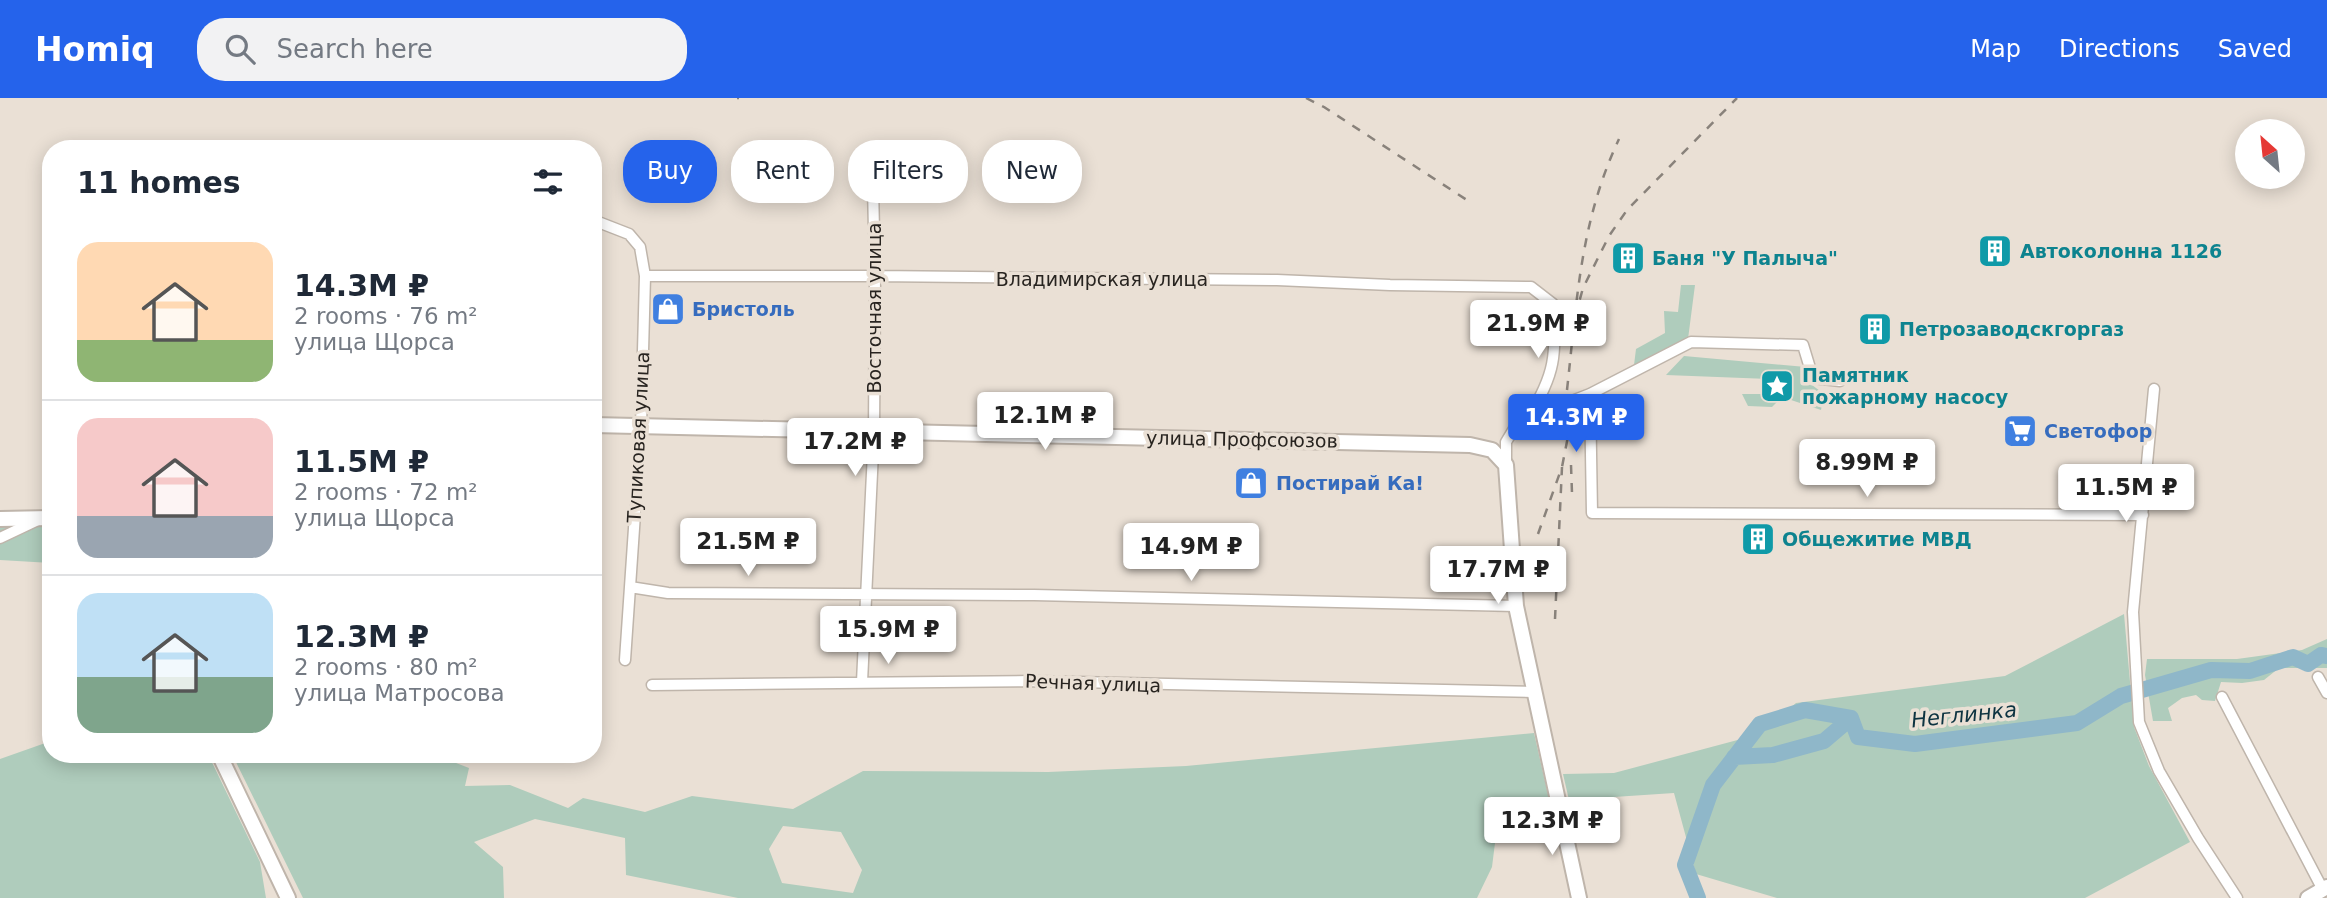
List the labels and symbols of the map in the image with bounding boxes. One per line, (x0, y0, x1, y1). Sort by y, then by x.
north arrow (2235, 119, 2305, 189)
street label: Восточная улица (863, 223, 885, 393)
building icon: Автоколонна 1126 (1976, 232, 2014, 270)
building icon: Баня "У Палыча" (1609, 239, 1647, 277)
place label: Автоколонна 1126 (2020, 240, 2222, 262)
place label: Баня "У Палыча" (1652, 247, 1838, 269)
street label: Владимирская улица (996, 268, 1208, 290)
shop icon: Бристоль (649, 290, 687, 328)
place label: Бристоль (692, 298, 795, 320)
pin: 21.9M ₽ (1473, 300, 1603, 360)
building icon: Петрозаводскгоргаз (1856, 310, 1894, 348)
place label: Петрозаводскгоргаз (1899, 318, 2124, 340)
street label: Тупиковая улица (622, 351, 653, 524)
place label: Памятник пожарному насосу (1802, 364, 2009, 408)
place icon: Памятник пожарному насосу (1758, 367, 1796, 405)
pin: 12.1M ₽ (980, 392, 1110, 452)
pin: 14.3M ₽ (1511, 394, 1641, 454)
supermarket icon: Светофор (2001, 412, 2039, 450)
pin: 17.2M ₽ (790, 418, 920, 478)
place label: Светофор (2044, 420, 2152, 442)
street label: улица Профсоюзов (1146, 426, 1338, 452)
pin: 8.99M ₽ (1802, 440, 1932, 499)
shop icon: Постирай Ка! (1232, 464, 1270, 502)
pin: 11.5M ₽ (2061, 464, 2191, 524)
place label: Постирай Ка! (1276, 472, 1424, 494)
pin: 21.5M ₽ (683, 518, 813, 578)
building icon: Общежитие МВД (1739, 520, 1777, 558)
pin: 14.9M ₽ (1126, 524, 1256, 583)
place label: Общежитие МВД (1782, 528, 1972, 550)
pin: 17.7M ₽ (1433, 546, 1563, 606)
pin: 15.9M ₽ (823, 606, 953, 666)
street label: Речная улица (1025, 670, 1161, 696)
water label: Неглинка (1910, 698, 2018, 732)
pin: 12.3M ₽ (1487, 798, 1617, 857)

